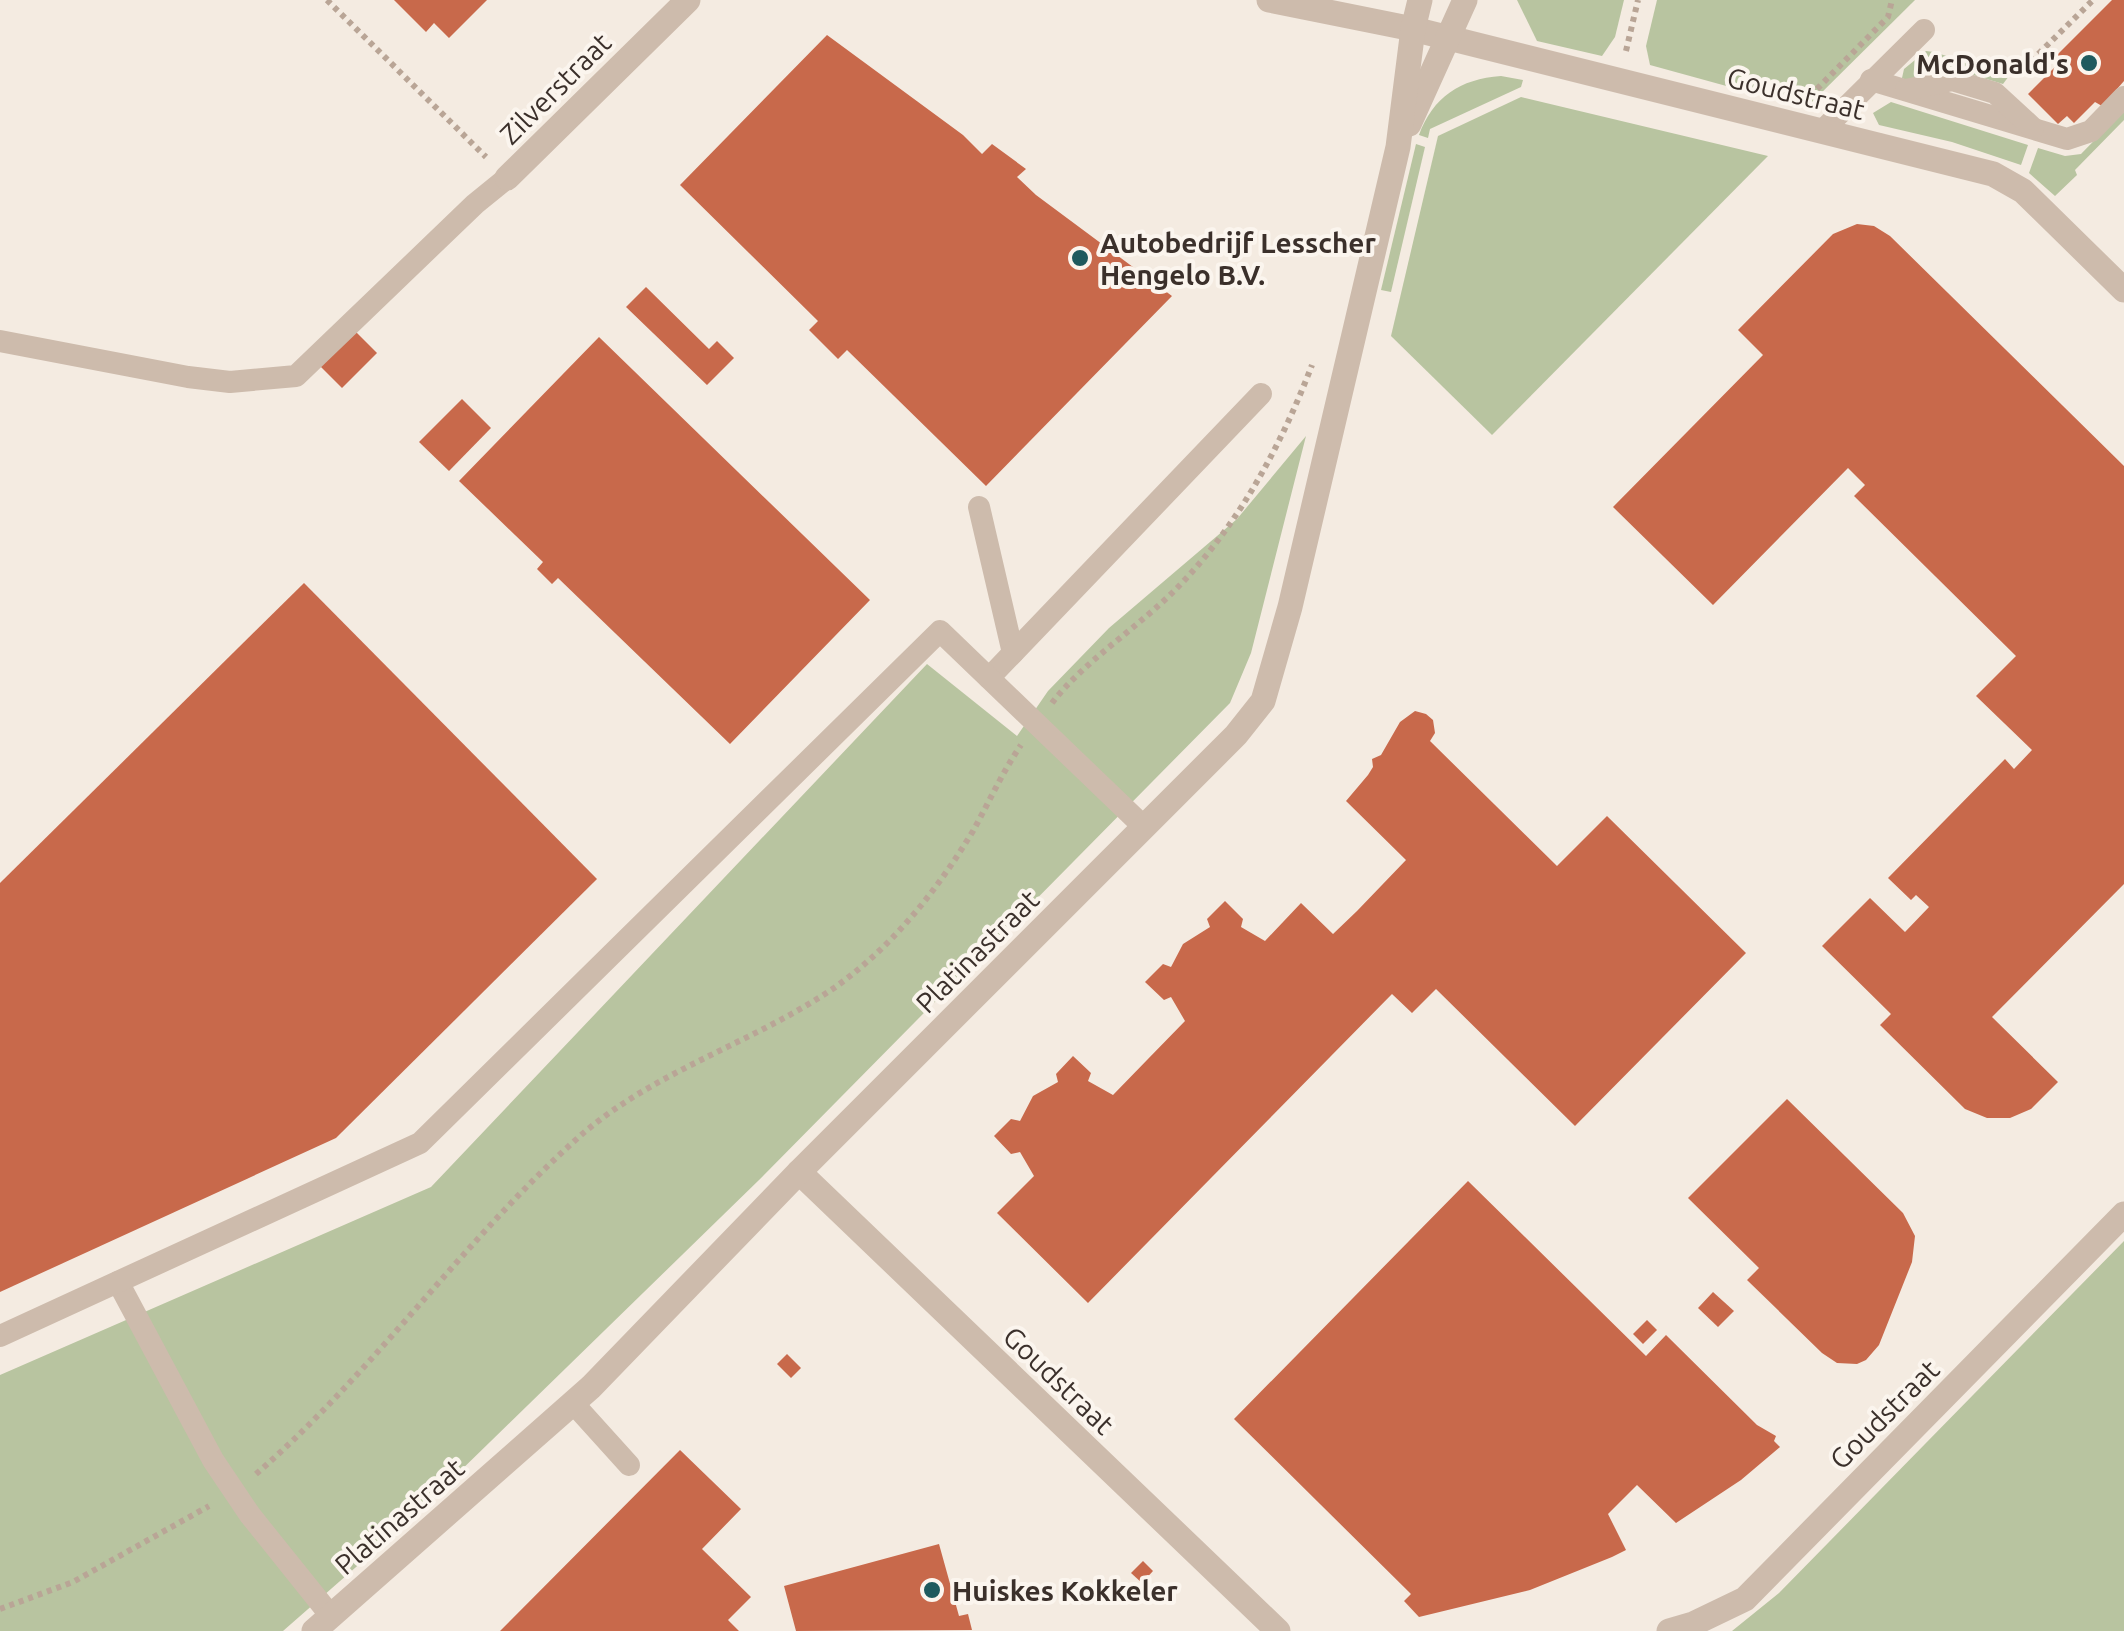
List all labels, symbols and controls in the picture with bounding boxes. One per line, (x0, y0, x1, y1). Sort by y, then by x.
street label: Zilverstraat (493, 26, 617, 150)
place label: McDonald's (1916, 48, 2069, 79)
marker: McDonald's (2078, 52, 2100, 74)
street label: Goudstraat (1724, 61, 1868, 125)
place label: Autobedrijf Lesscher Hengelo B.V. (1100, 227, 1376, 290)
marker: Autobedrijf Lesscher Hengelo B.V. (1069, 247, 1091, 269)
street label: Platinastraat (909, 883, 1045, 1019)
street label: Goudstraat (998, 1320, 1120, 1440)
street label: Goudstraat (1823, 1353, 1945, 1475)
street label: Platinastraat (328, 1452, 470, 1580)
place label: Huiskes Kokkeler (952, 1575, 1178, 1606)
marker: Huiskes Kokkeler (921, 1579, 943, 1601)

